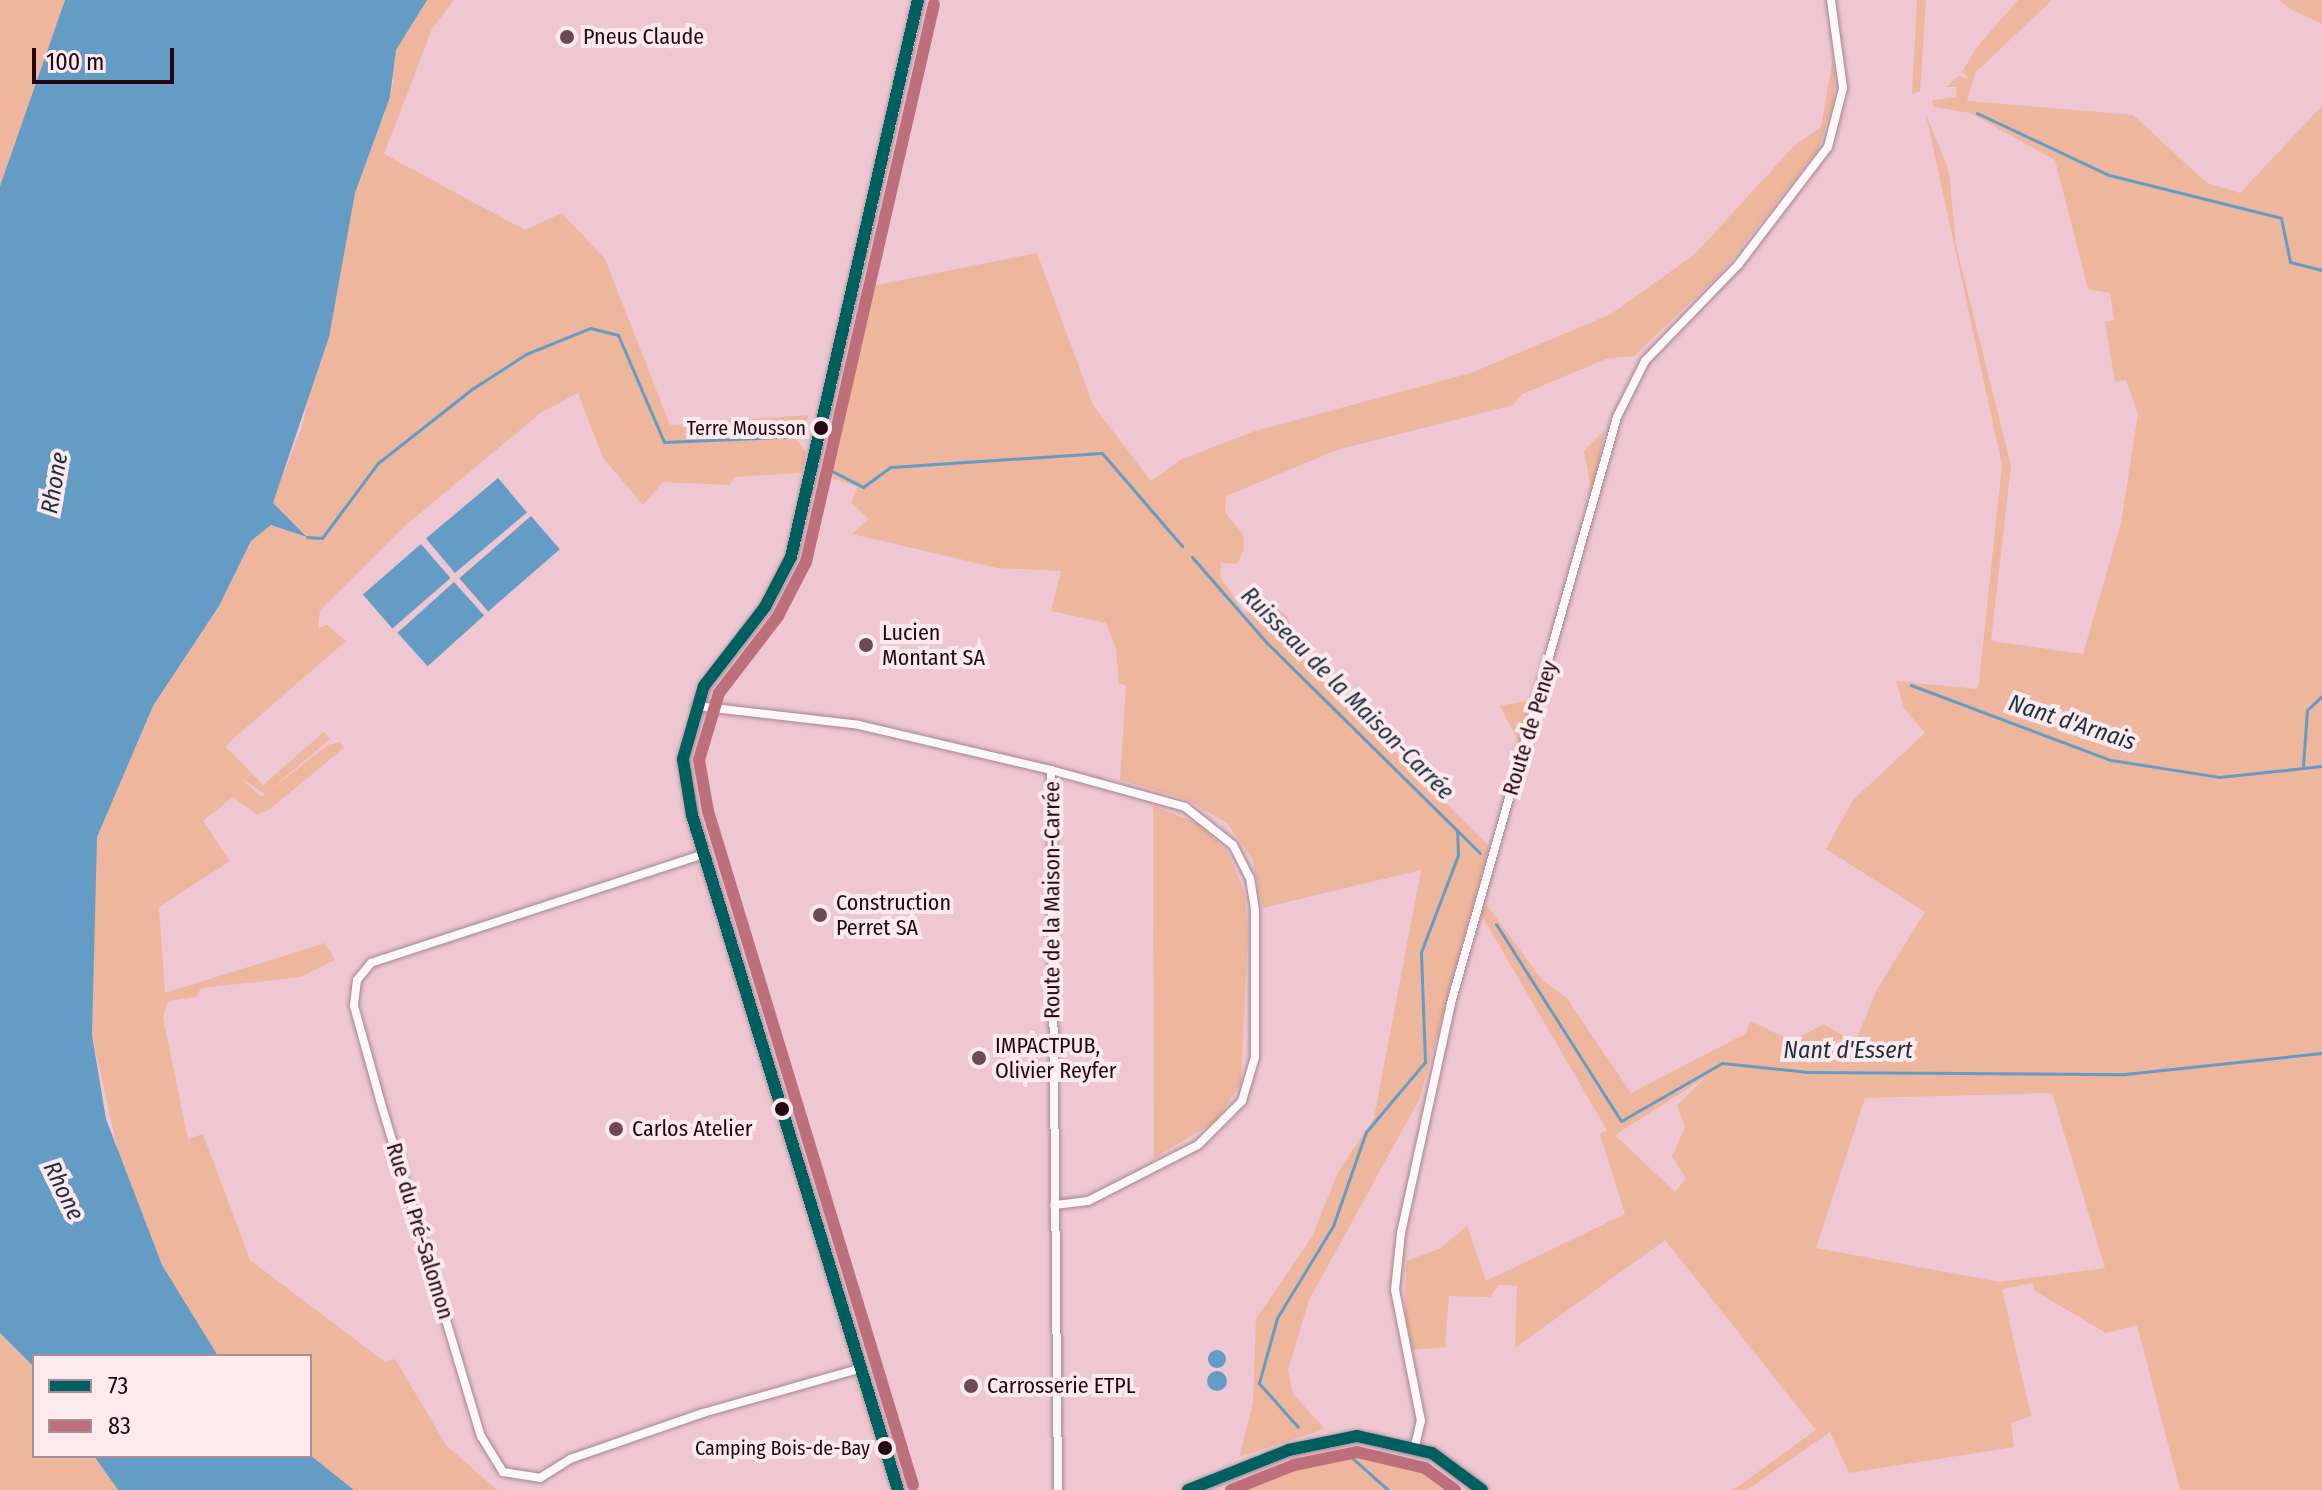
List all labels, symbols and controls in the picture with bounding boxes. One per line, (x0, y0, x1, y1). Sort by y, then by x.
place label: Pneus Claude (583, 24, 704, 50)
marker: Pneus Claude (558, 28, 576, 46)
scale bar (36, 32, 178, 82)
text: 100 m (46, 48, 104, 76)
place label: Terre Mousson (687, 416, 806, 440)
marker: Terre Mousson (813, 420, 829, 436)
water label: Rhone (35, 450, 75, 516)
water label: Ruisseau de la Maison-Carrée (1235, 582, 1459, 806)
place label: Lucien Montant SA (882, 619, 985, 670)
marker: Lucien Montant SA (857, 636, 875, 654)
street label: Route de Peney (1497, 658, 1563, 798)
water label: Nant d'Arnais (2005, 689, 2139, 757)
street label: Route de la Maison-Carrée (1039, 781, 1065, 1019)
place label: Construction Perret SA (836, 889, 951, 940)
marker: Construction Perret SA (811, 906, 829, 924)
place label: IMPACTPUB, Olivier Reyfer (995, 1032, 1117, 1084)
water label: Nant d'Essert (1783, 1037, 1913, 1065)
marker: IMPACTPUB, Olivier Reyfer (970, 1049, 988, 1067)
unlabelled marker (774, 1101, 790, 1117)
place label: Carlos Atelier (632, 1116, 752, 1142)
marker: Carlos Atelier (607, 1120, 625, 1138)
street label: Rue du Pré-Salomon (381, 1140, 459, 1322)
water label: Rhone (36, 1157, 90, 1225)
legend (32, 1354, 312, 1458)
text: 73 (108, 1372, 128, 1400)
place label: Carrosserie ETPL (987, 1373, 1135, 1399)
marker: Carrosserie ETPL (962, 1377, 980, 1395)
text: 83 (108, 1412, 131, 1440)
place label: Camping Bois-de-Bay (695, 1436, 870, 1460)
marker: Camping Bois-de-Bay (877, 1440, 893, 1456)

